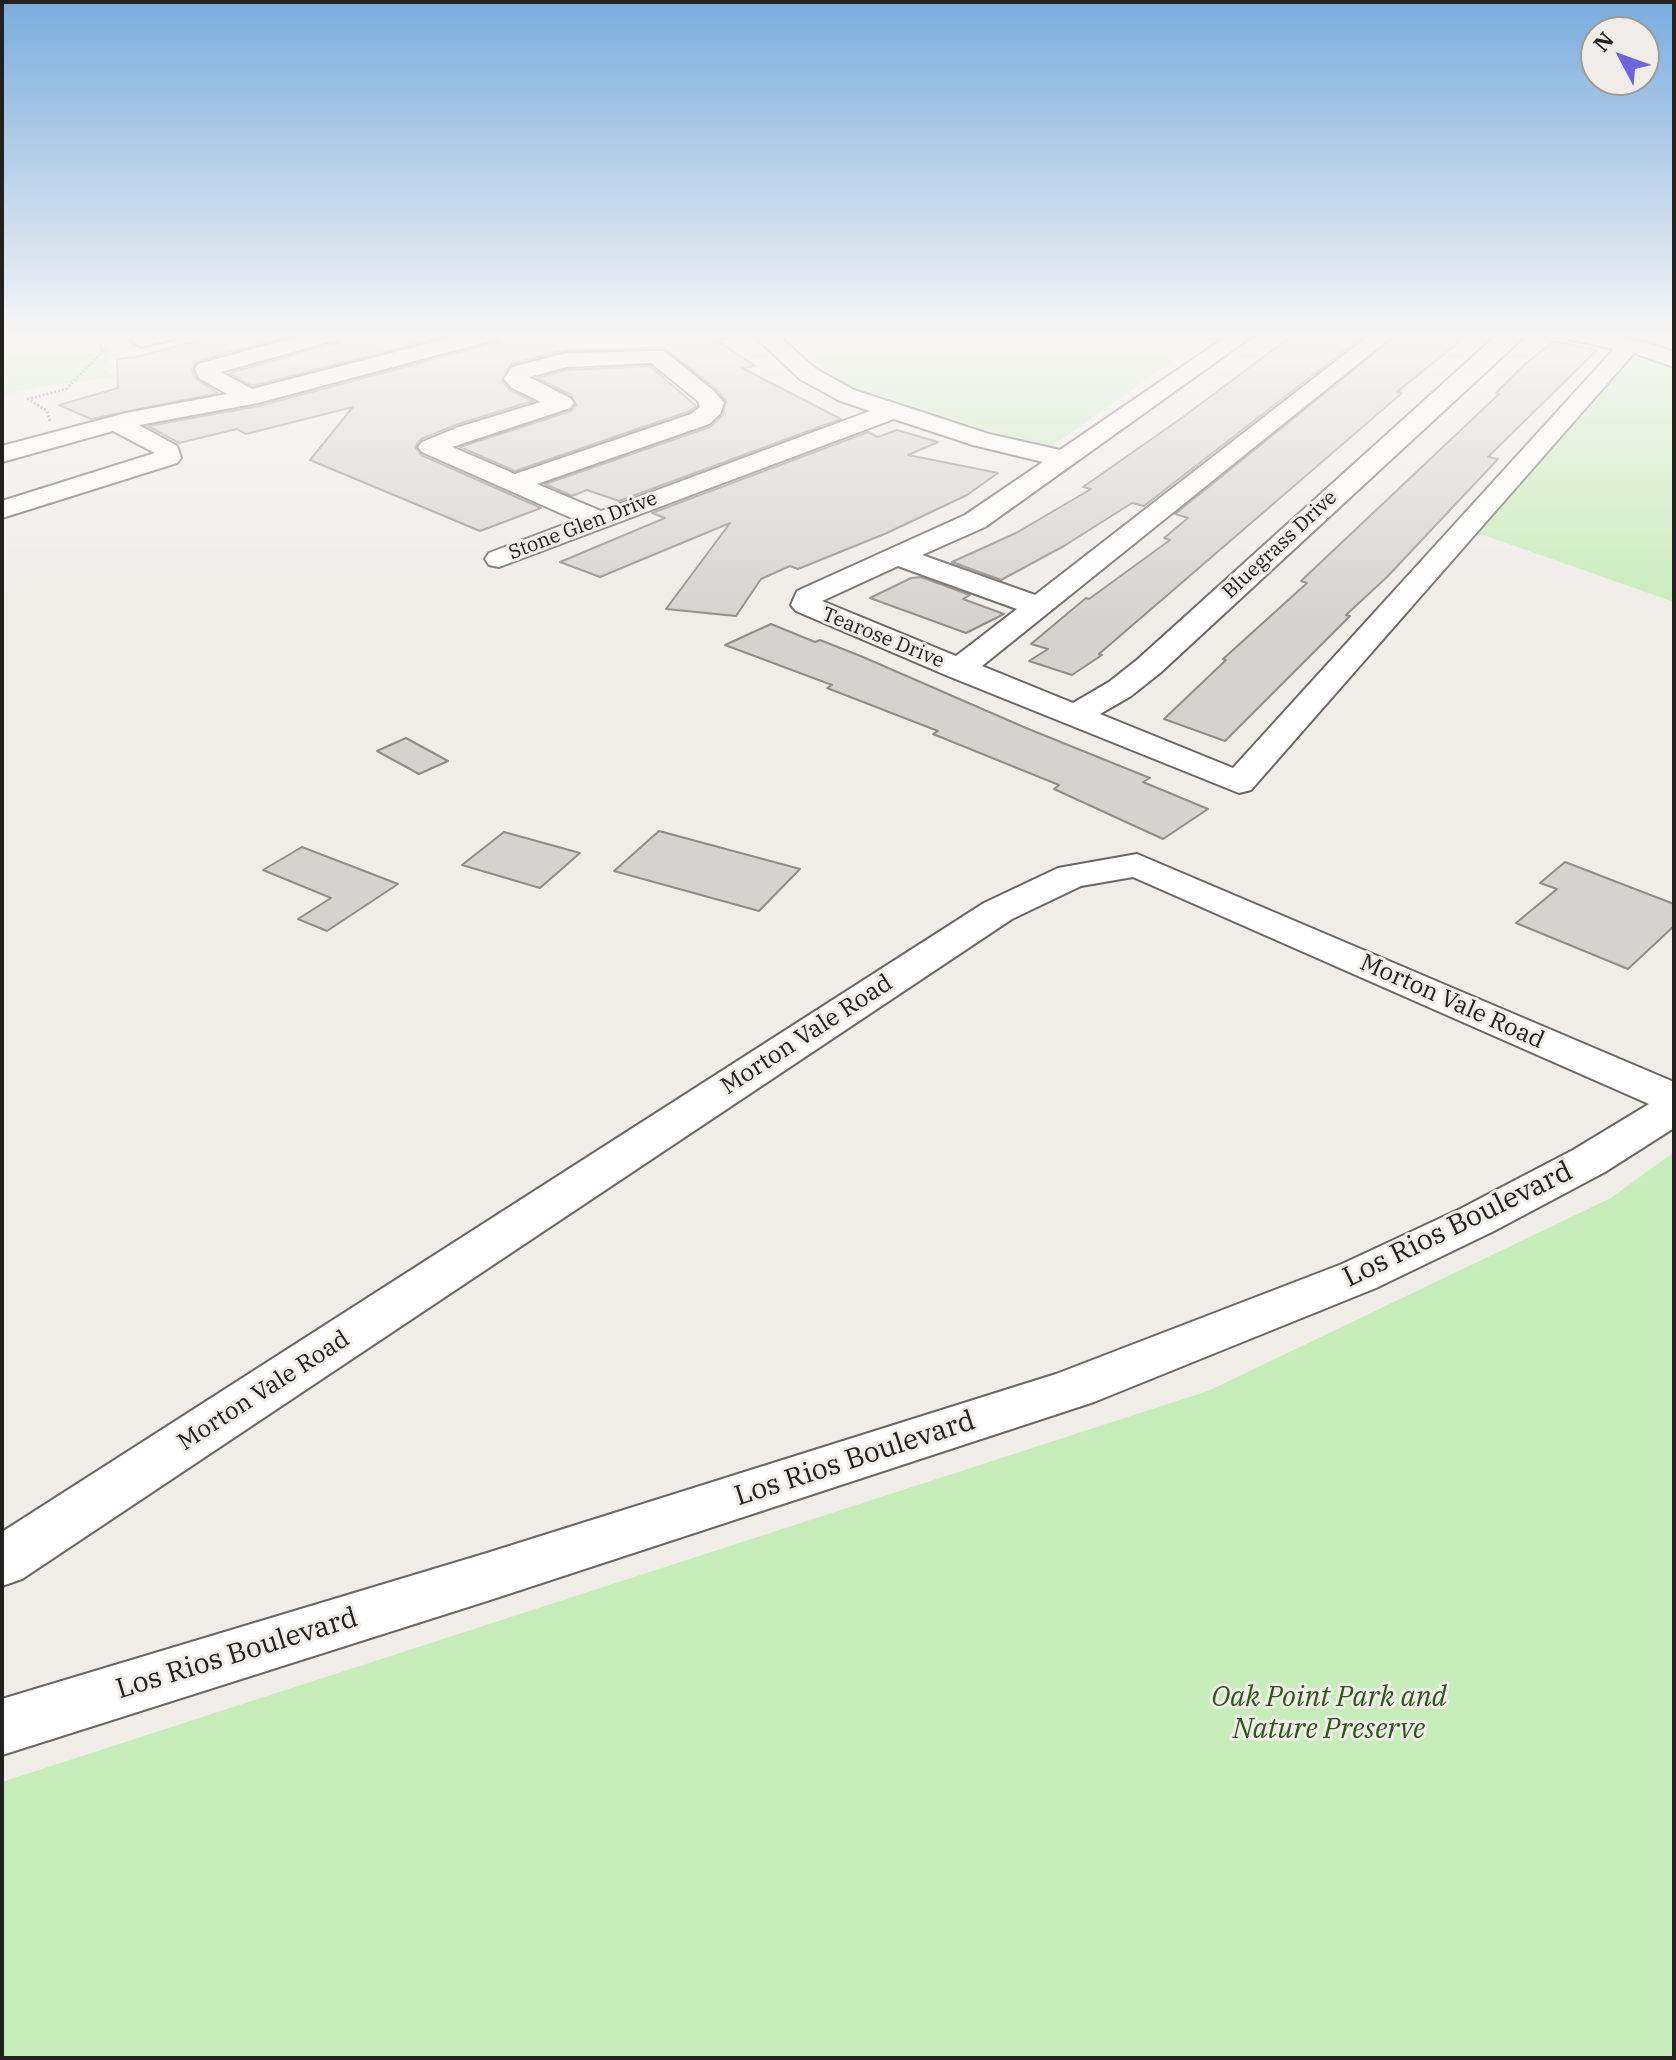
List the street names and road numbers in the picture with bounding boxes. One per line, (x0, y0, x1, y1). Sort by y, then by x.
street label: Bluegrass Drive (1218, 486, 1342, 604)
street label: Stone Glen Drive (505, 487, 661, 565)
street label: Tearose Drive (818, 603, 948, 673)
street label: Morton Vale Road (1355, 948, 1549, 1056)
street label: Morton Vale Road (716, 969, 898, 1101)
street label: Los Rios Boulevard (1338, 1155, 1578, 1295)
street label: Morton Vale Road (173, 1325, 355, 1457)
street label: Los Rios Boulevard (731, 1404, 979, 1514)
street label: Los Rios Boulevard (112, 1601, 362, 1707)

